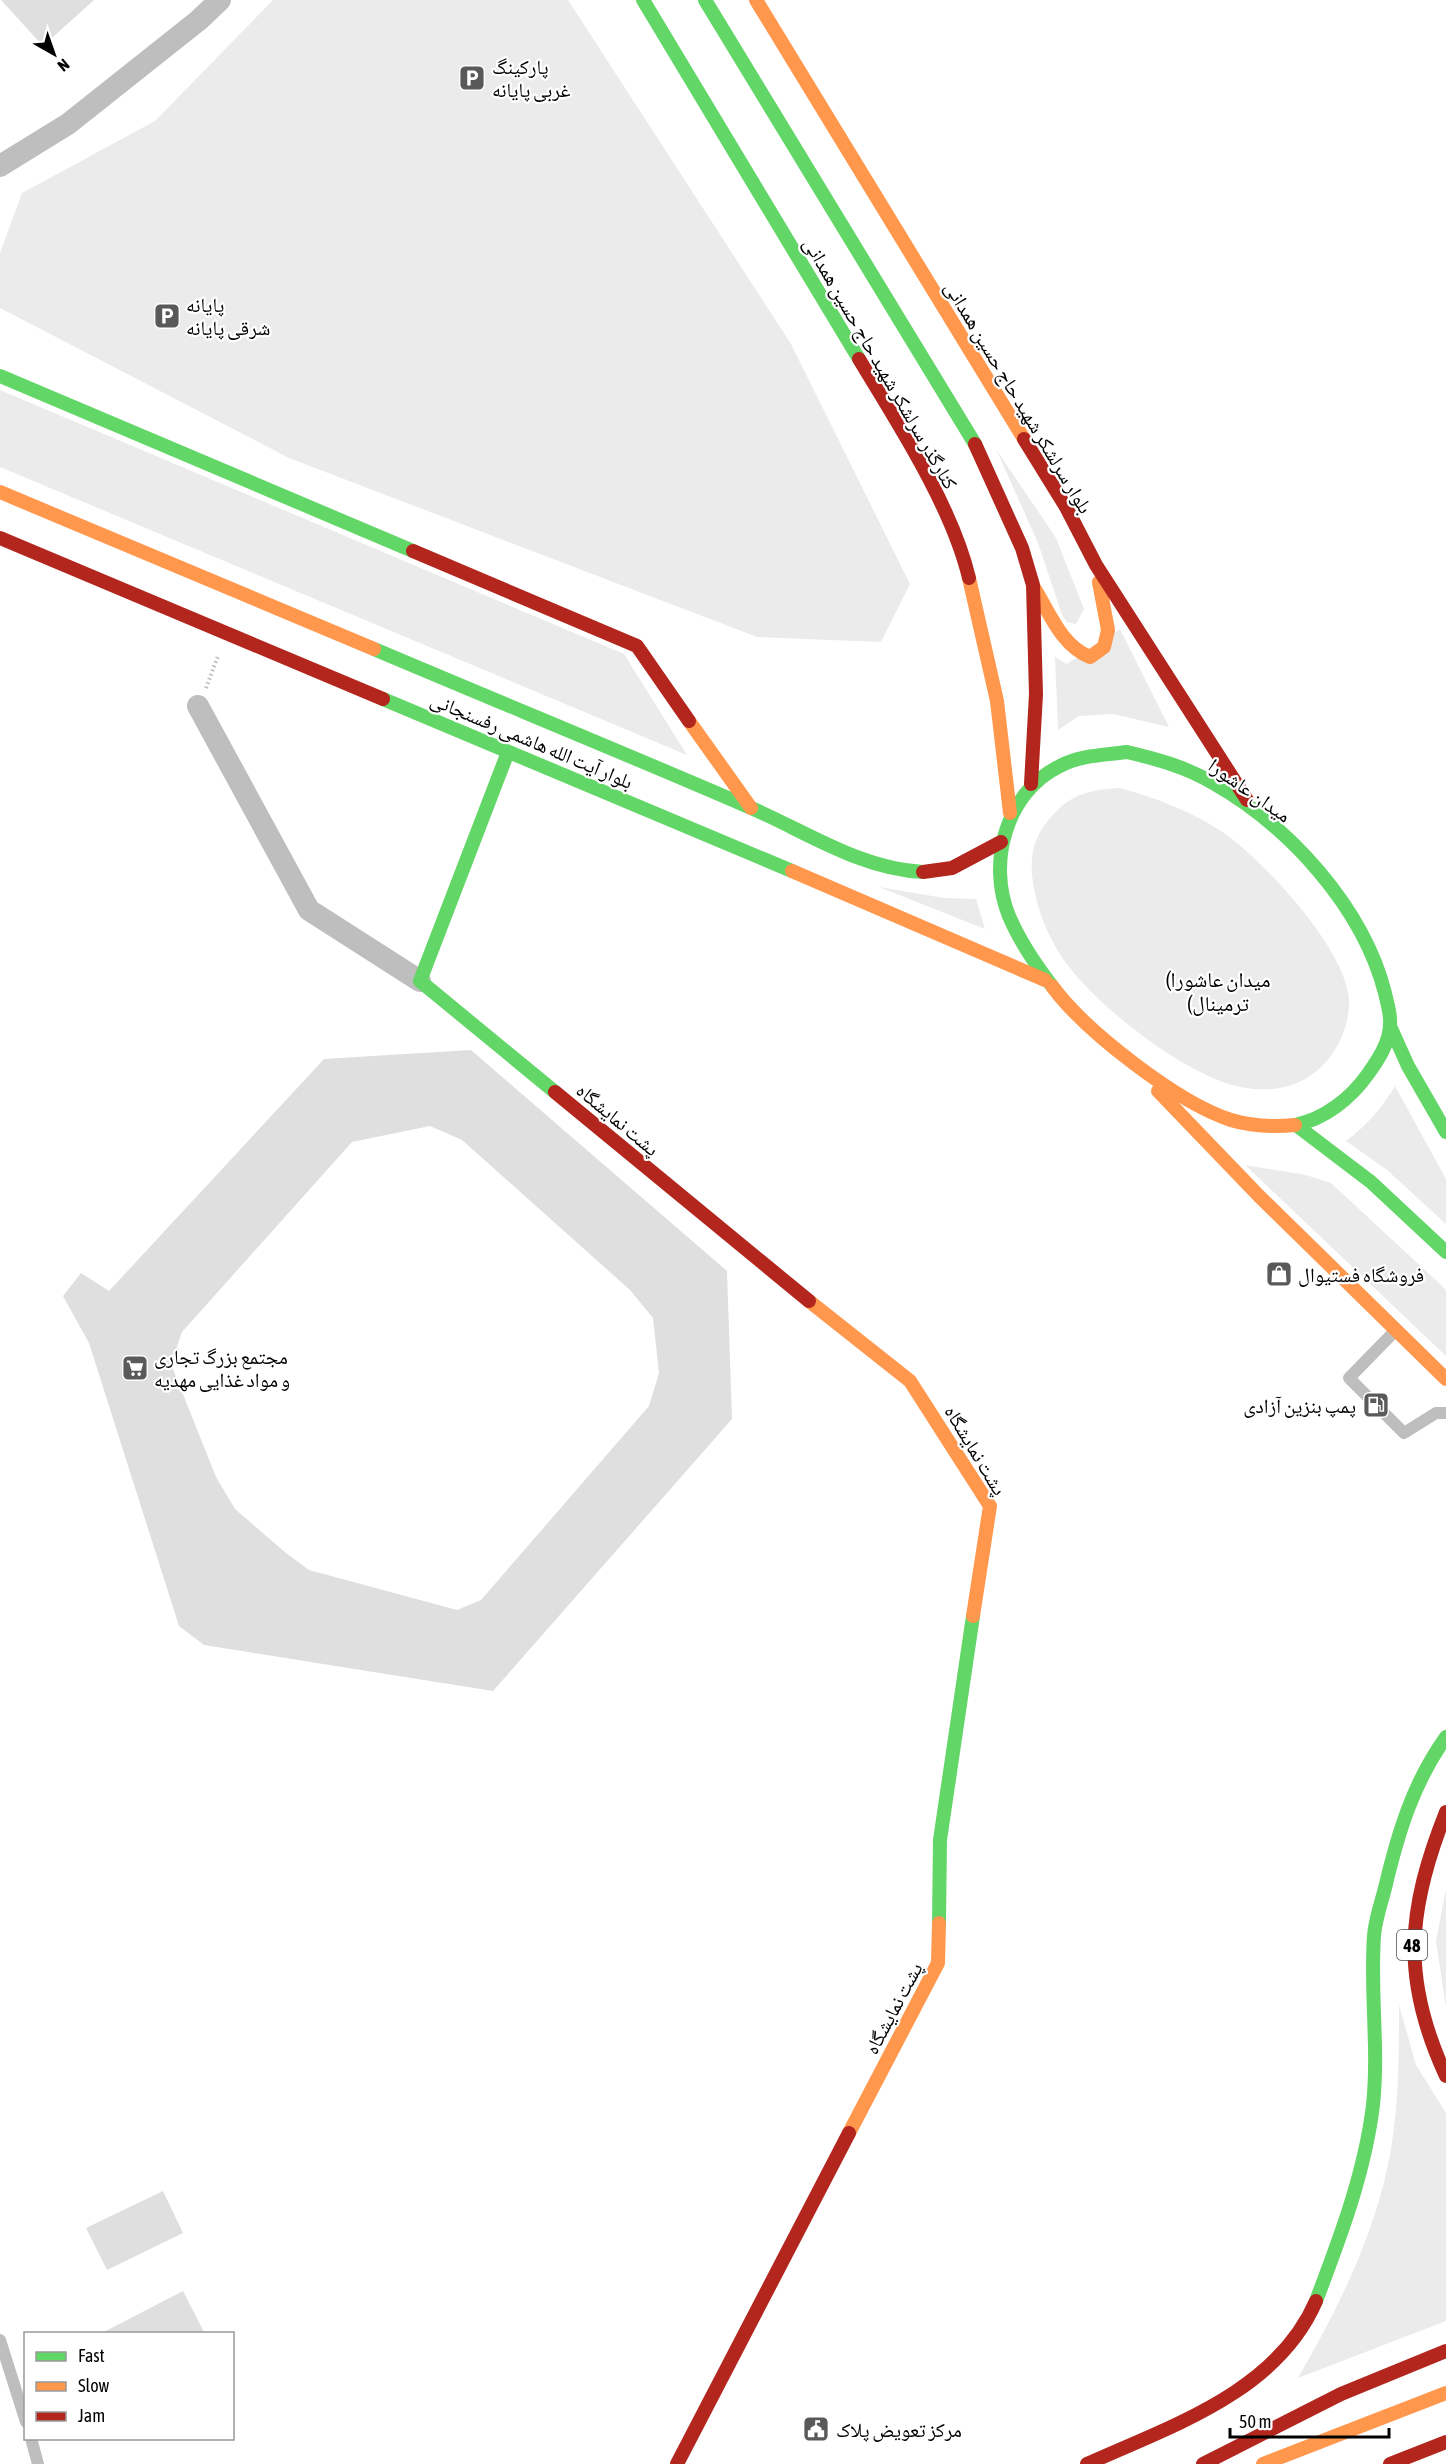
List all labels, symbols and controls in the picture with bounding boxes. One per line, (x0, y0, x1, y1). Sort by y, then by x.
north arrow (24, 24, 84, 84)
place label: پارکینگ غربی پایانه (492, 55, 571, 102)
text: N (54, 56, 73, 75)
parking icon: پارکینگ غربی پایانه (457, 63, 487, 93)
street label: کنارگذر سرلشکر شهید حاج حسین همدانی (798, 233, 963, 494)
street label: بلوار سرلشکر شهید حاج حسین همدانی (939, 277, 1098, 518)
place label: پایانه شرقی پایانه (186, 293, 271, 340)
parking icon: پایانه شرقی پایانه (152, 301, 182, 331)
street label: بلوار آیت الله هاشمی رفسنجانی (427, 687, 637, 794)
street label: میدان عاشورا (1204, 753, 1296, 828)
district label: (میدان عاشورا (ترمینال (1166, 967, 1271, 1016)
street label: پشت نمایشگاه (571, 1078, 664, 1161)
shop icon: فروشگاه فستیوال (1264, 1259, 1294, 1289)
place label: فروشگاه فستیوال (1298, 1263, 1424, 1287)
place label: مجتمع بزرگ تجاری و مواد غذایی مهدیه (154, 1345, 290, 1392)
supermarket icon: مجتمع بزرگ تجاری و مواد غذایی مهدیه (120, 1353, 150, 1383)
fuel station icon: پمپ بنزین آزادی (1361, 1390, 1391, 1420)
place label: پمپ بنزین آزادی (1243, 1394, 1356, 1418)
street label: پشت نمایشگاه (939, 1401, 1012, 1500)
road number: 48 (1397, 1930, 1427, 1960)
street label: پشت نمایشگاه (859, 1958, 928, 2058)
legend (24, 2332, 234, 2440)
text: Fast (78, 2345, 105, 2366)
text: Slow (78, 2375, 109, 2396)
scale bar (1230, 2401, 1389, 2439)
text: Jam (78, 2405, 105, 2426)
text: 50 m (1239, 2411, 1271, 2432)
public building icon: مرکز تعویض پلاک (801, 2414, 831, 2444)
place label: مرکز تعویض پلاک (836, 2418, 962, 2442)

